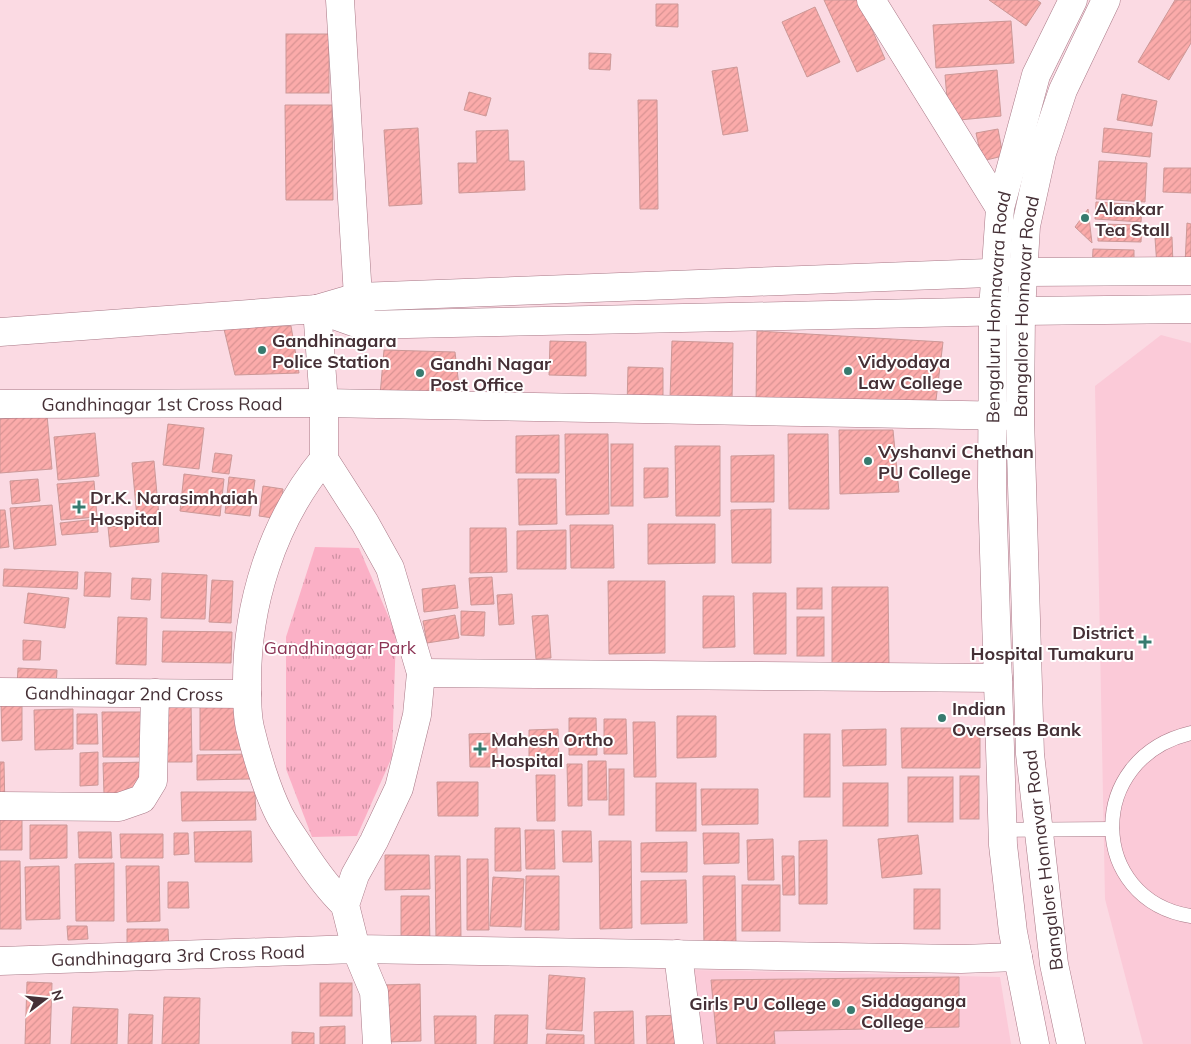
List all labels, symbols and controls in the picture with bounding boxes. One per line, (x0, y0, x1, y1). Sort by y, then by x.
street label: Bengaluru Honnavara Road (981, 188, 1016, 423)
street label: Bangalore Honnavar Road (1008, 194, 1044, 418)
place label: Alankar Tea Stall (1095, 197, 1170, 241)
marker: Alankar Tea Stall (1079, 212, 1091, 224)
place label: Gandhinagara Police Station (272, 329, 397, 373)
marker: Gandhinagara Police Station (256, 344, 268, 356)
place label: Vidyodaya Law College (857, 350, 963, 394)
place label: Gandhi Nagar Post Office (430, 352, 552, 396)
marker: Vidyodaya Law College (842, 365, 854, 377)
marker: Gandhi Nagar Post Office (414, 367, 426, 379)
street label: Gandhinagar 1st Cross Road (41, 392, 283, 415)
place label: Vyshanvi Chethan PU College (877, 440, 1034, 484)
marker: Vyshanvi Chethan PU College (862, 455, 874, 467)
place label: Dr.K. Narasimhaiah Hospital (90, 486, 258, 530)
marker: Dr.K. Narasimhaiah Hospital (72, 500, 86, 514)
place label: District Hospital Tumakuru (971, 621, 1134, 665)
marker: District Hospital Tumakuru (1138, 635, 1152, 649)
park label: Gandhinagar Park (264, 636, 417, 659)
street label: Gandhinagar 2nd Cross (25, 681, 223, 705)
place label: Indian Overseas Bank (952, 697, 1082, 741)
marker: Indian Overseas Bank (936, 712, 948, 724)
place label: Mahesh Ortho Hospital (491, 728, 613, 772)
marker: Mahesh Ortho Hospital (473, 742, 487, 756)
street label: Bangalore Honnavar Road (1018, 748, 1068, 972)
street label: Gandhinagara 3rd Cross Road (51, 939, 305, 971)
north arrow (20, 974, 70, 1024)
text: N (47, 988, 68, 1003)
place label: Siddaganga College (861, 989, 966, 1033)
place label: Girls PU College (689, 992, 826, 1015)
marker: Girls PU College (830, 997, 842, 1009)
marker: Siddaganga College (845, 1004, 857, 1016)

